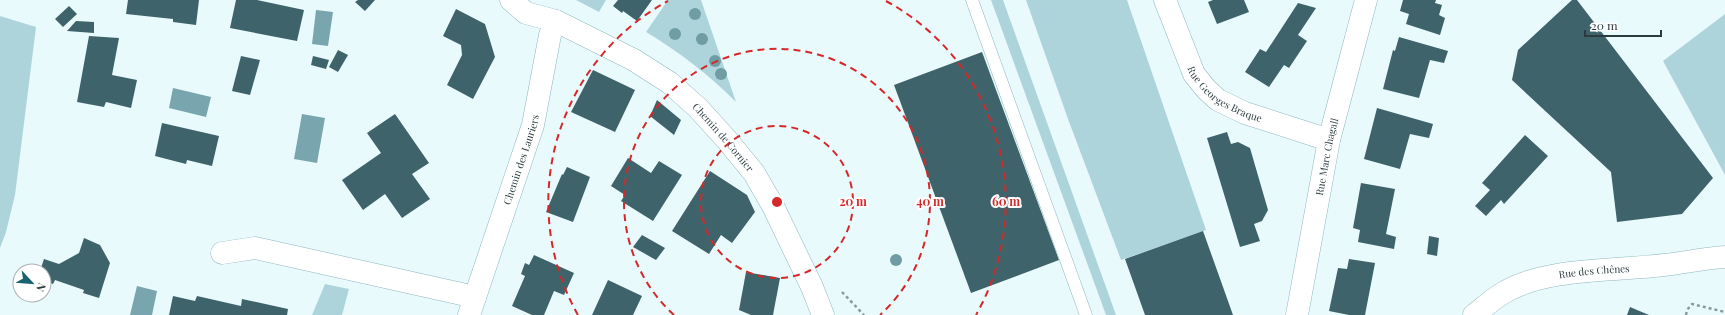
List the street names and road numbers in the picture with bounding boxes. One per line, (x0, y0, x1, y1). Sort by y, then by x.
street label: Rue Georges Braque (1185, 64, 1264, 125)
street label: Chemin de Cornier (690, 100, 757, 175)
street label: Chemin des Lauriers (500, 113, 542, 206)
street label: Rue Marc Chagall (1312, 116, 1342, 197)
street label: Rue des Chênes (1558, 261, 1630, 281)

